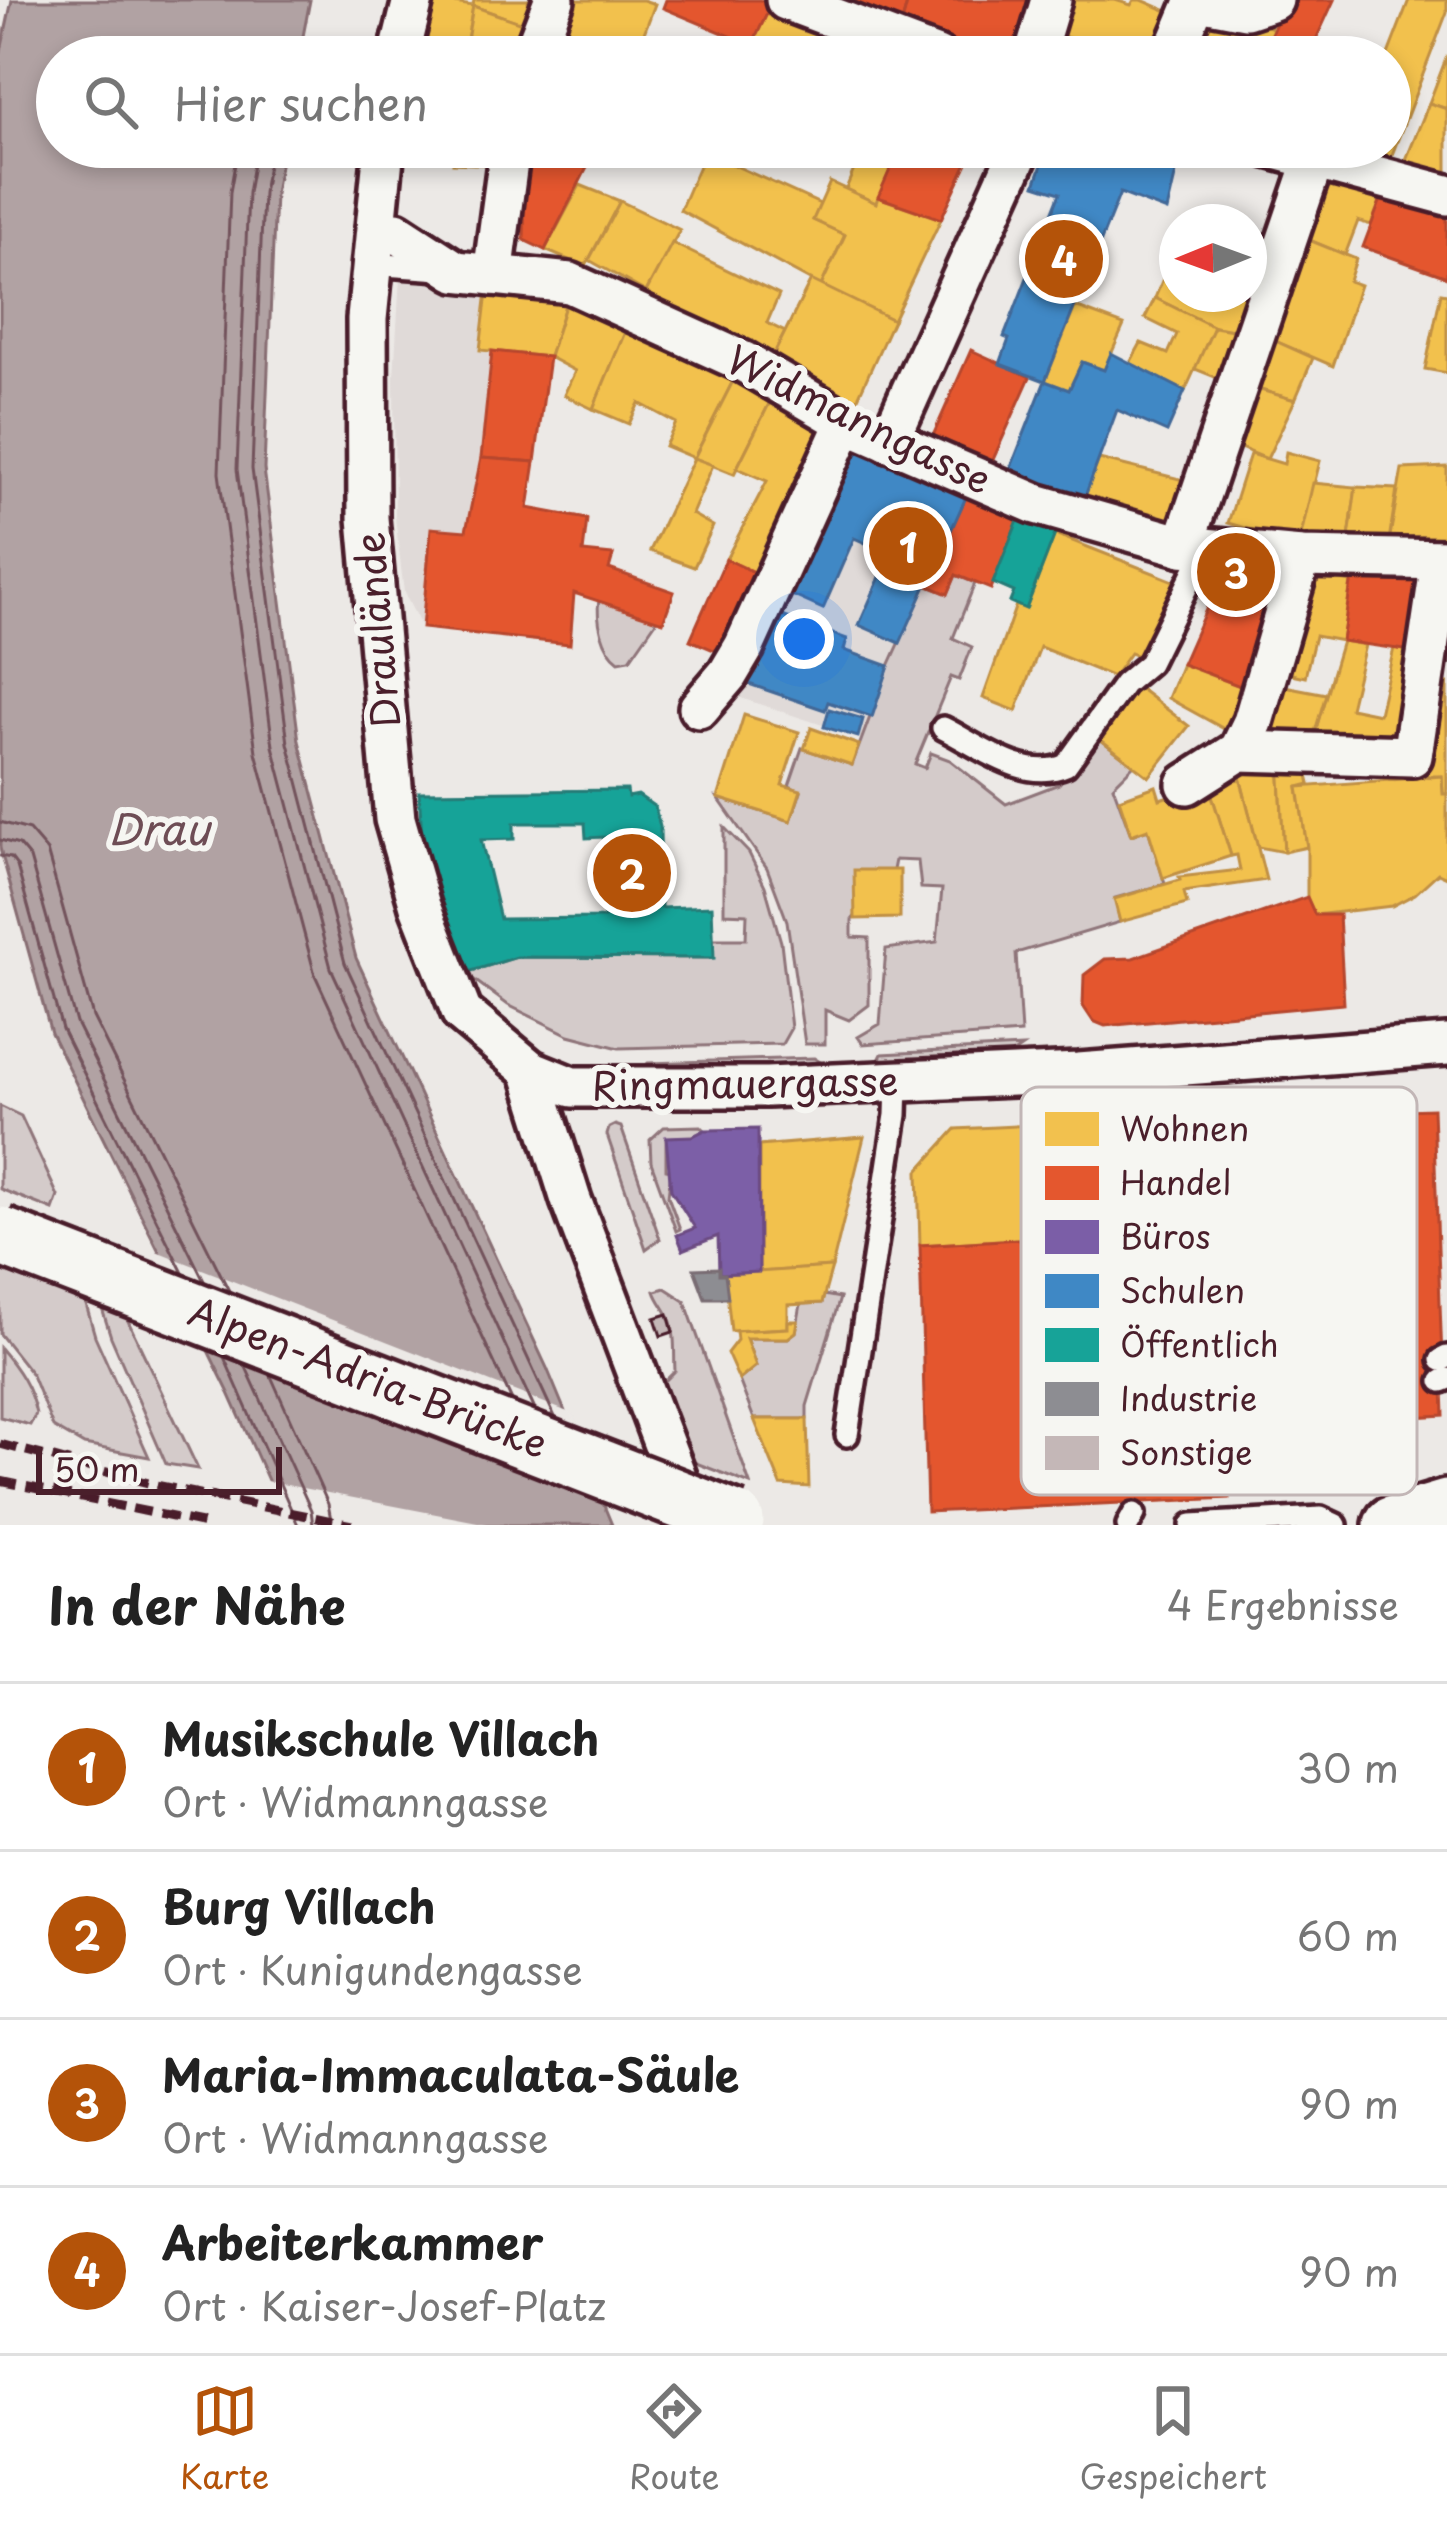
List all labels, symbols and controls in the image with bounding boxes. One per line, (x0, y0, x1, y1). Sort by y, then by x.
search box (36, 36, 1411, 168)
text: Hier suchen (174, 68, 428, 136)
icon: search (78, 69, 144, 135)
north arrow (1159, 204, 1267, 312)
pin: 4 (1025, 214, 1103, 304)
street label: Widmanngasse (718, 328, 1002, 507)
pin: 1 (869, 501, 947, 591)
pin: 3 (1197, 527, 1275, 617)
street label: Draulände (338, 530, 413, 730)
your location (774, 609, 834, 669)
water label: Drau (108, 796, 212, 859)
pin: 2 (593, 828, 671, 918)
street label: Ringmauergasse (591, 1049, 899, 1114)
legend (1021, 1087, 1417, 1495)
text: Wohnen (1120, 1102, 1249, 1152)
text: Handel (1120, 1156, 1231, 1206)
text: Büros (1120, 1210, 1211, 1260)
text: Schulen (1120, 1264, 1245, 1314)
street label: Alpen-Adria-Brücke (181, 1280, 557, 1471)
text: Öffentlich (1120, 1318, 1279, 1368)
text: Industrie (1120, 1372, 1257, 1422)
text: Sonstige (1120, 1426, 1253, 1476)
scale bar (36, 1441, 282, 1494)
text: 50 m (54, 1443, 140, 1493)
text: In der Nähe (48, 1565, 345, 1642)
text: 4 Ergebnisse (1167, 1574, 1399, 1633)
text: Musikschule Villach (162, 1703, 599, 1771)
text: 1 (78, 1737, 96, 1796)
text: 30 m (1296, 1737, 1399, 1796)
text: Ort · Widmanngasse (162, 1771, 549, 1830)
text: Burg Villach (162, 1871, 436, 1939)
text: 2 (73, 1905, 101, 1964)
text: 60 m (1297, 1905, 1399, 1964)
text: Ort · Kunigundengasse (162, 1939, 583, 1998)
text: Maria-Immaculata-Säule (162, 2039, 739, 2107)
text: 3 (74, 2073, 100, 2132)
text: 90 m (1299, 2073, 1399, 2132)
text: Ort · Widmanngasse (162, 2107, 549, 2166)
text: Arbeiterkammer (162, 2207, 543, 2275)
text: 4 (74, 2241, 100, 2300)
text: 90 m (1299, 2241, 1399, 2300)
text: Ort · Kaiser-Josef-Platz (162, 2275, 606, 2334)
tab: Karte (180, 2378, 269, 2500)
tab: Route (629, 2378, 720, 2500)
tab: Gespeichert (1079, 2378, 1267, 2500)

